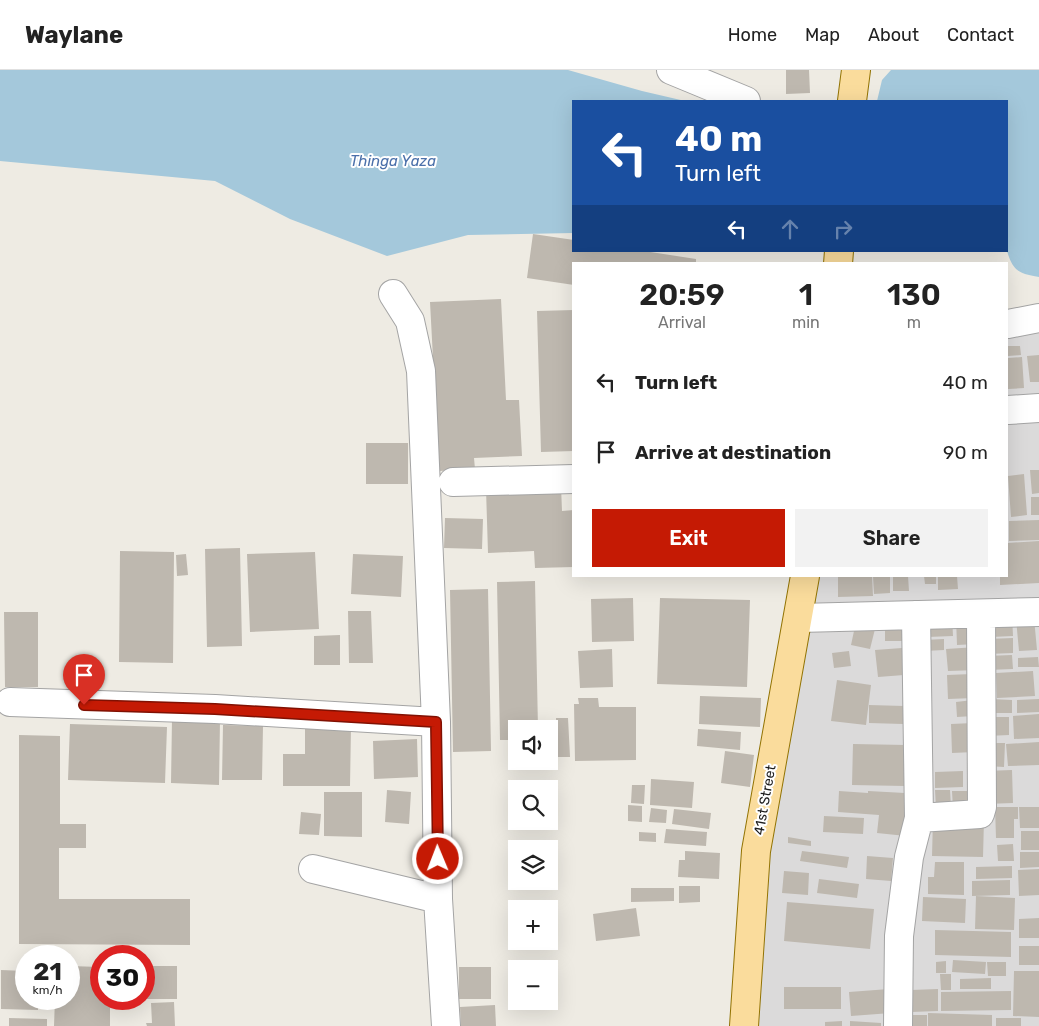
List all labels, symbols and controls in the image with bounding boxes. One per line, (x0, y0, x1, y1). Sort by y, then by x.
text: Waylane (25, 21, 123, 49)
text: Home (728, 24, 777, 46)
text: Map (805, 24, 840, 46)
text: About (868, 24, 919, 46)
text: Contact (947, 24, 1014, 46)
text: 40 m (675, 118, 762, 160)
icon: left (592, 120, 657, 185)
water label: Thinga Yaza (350, 152, 436, 170)
text: Turn left (675, 160, 761, 187)
icon: left (723, 215, 751, 243)
icon: ahead (776, 215, 804, 243)
icon: right (829, 215, 857, 243)
text: 20:59 (639, 277, 725, 313)
text: 1 (799, 277, 813, 313)
text: 130 (887, 277, 941, 313)
text: Arrival (658, 313, 706, 332)
text: min (792, 313, 820, 332)
text: m (907, 313, 921, 332)
icon: left (592, 368, 620, 396)
text: Turn left (635, 371, 717, 394)
text: 40 m (943, 371, 988, 394)
icon: arrive (592, 438, 620, 466)
text: Arrive at destination (635, 441, 831, 464)
text: 90 m (943, 441, 988, 464)
button: Exit (592, 509, 785, 567)
button: Share (795, 509, 988, 567)
pin (63, 654, 105, 705)
icon: arrive (70, 661, 98, 689)
map controls (508, 720, 558, 1010)
button: sound (508, 720, 558, 770)
street label: 41st Street (750, 763, 780, 836)
button: search (508, 780, 558, 830)
position arrow (411, 832, 463, 884)
button: layers (508, 840, 558, 890)
button: + (508, 900, 558, 950)
speed limit sign: 30 (90, 945, 155, 1010)
text: 21 (33, 957, 62, 986)
button: − (508, 960, 558, 1010)
text: km/h (33, 983, 62, 997)

